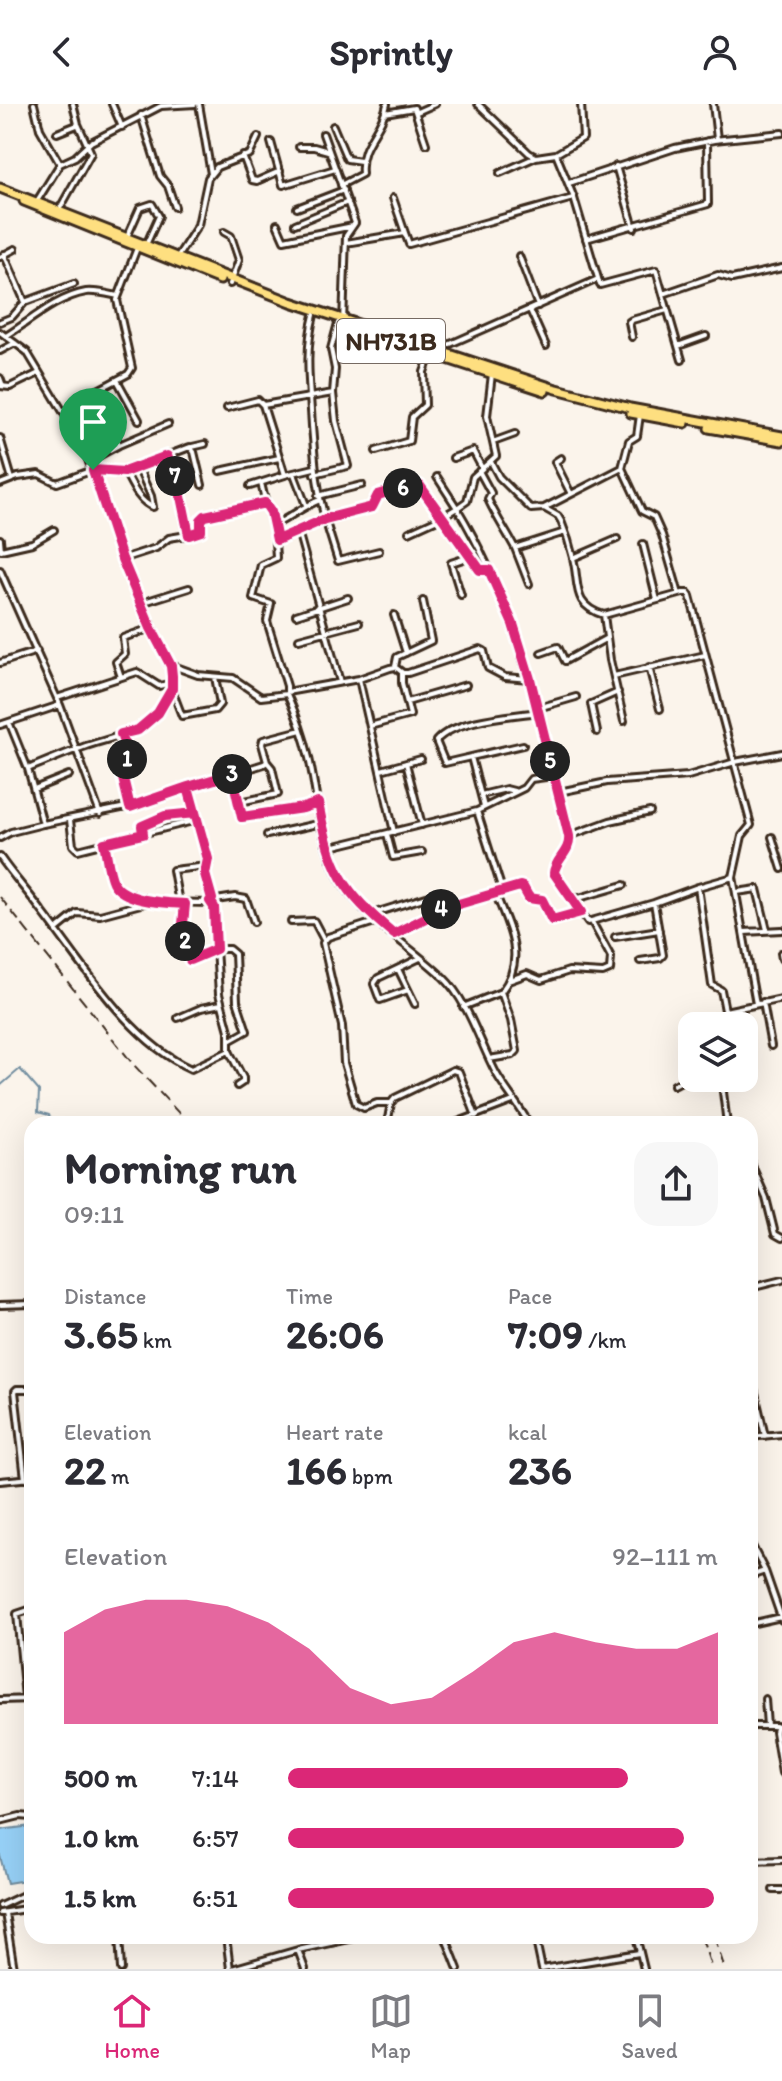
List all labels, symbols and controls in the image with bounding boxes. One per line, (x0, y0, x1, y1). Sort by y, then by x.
icon: back (40, 30, 84, 74)
icon: person (698, 30, 742, 74)
text: Sprintly (329, 31, 453, 74)
road number: NH731B (337, 319, 445, 363)
pin (59, 388, 127, 470)
icon: arrive (71, 400, 115, 444)
pin: 7 (155, 456, 195, 496)
text: 7 (170, 462, 180, 489)
pin: 6 (383, 468, 423, 508)
text: 6 (397, 474, 409, 501)
pin: 1 (107, 739, 147, 779)
pin: 5 (530, 741, 570, 781)
text: 1 (122, 745, 132, 772)
text: 5 (544, 747, 556, 774)
pin: 3 (212, 754, 252, 794)
text: 3 (226, 760, 238, 787)
pin: 4 (421, 889, 461, 929)
text: 4 (434, 895, 448, 922)
pin: 2 (165, 921, 205, 961)
text: 2 (179, 927, 191, 954)
map controls (678, 1012, 758, 1092)
button: layers (678, 1012, 758, 1092)
text: Morning run (64, 1141, 297, 1194)
button: share (634, 1142, 718, 1226)
text: 09:11 (64, 1198, 124, 1230)
text: Distance (64, 1283, 146, 1310)
text: Time (286, 1283, 333, 1310)
text: Pace (508, 1283, 552, 1310)
text: 3.65 (64, 1310, 138, 1358)
text: 26:06 (286, 1310, 384, 1358)
text: 7:09 (508, 1310, 583, 1358)
text: km (138, 1327, 172, 1354)
text: /km (583, 1327, 627, 1354)
text: Elevation (64, 1419, 151, 1446)
text: Heart rate (286, 1419, 383, 1446)
text: kcal (508, 1419, 547, 1446)
text: 22 (64, 1446, 106, 1494)
text: 166 (286, 1446, 347, 1494)
text: 236 (508, 1446, 572, 1494)
text: m (106, 1463, 130, 1490)
text: bpm (347, 1463, 393, 1490)
text: Elevation (64, 1540, 167, 1572)
text: 92–111 m (612, 1540, 718, 1572)
text: 500 m (64, 1762, 137, 1794)
text: 7:14 (192, 1762, 239, 1794)
text: 1.0 km (64, 1822, 139, 1854)
text: 6:57 (192, 1822, 239, 1854)
text: 1.5 km (64, 1882, 136, 1914)
text: 6:51 (192, 1882, 238, 1914)
tab: Home (104, 1989, 160, 2064)
tab: Map (369, 1989, 413, 2064)
tab: Saved (621, 1989, 678, 2064)

